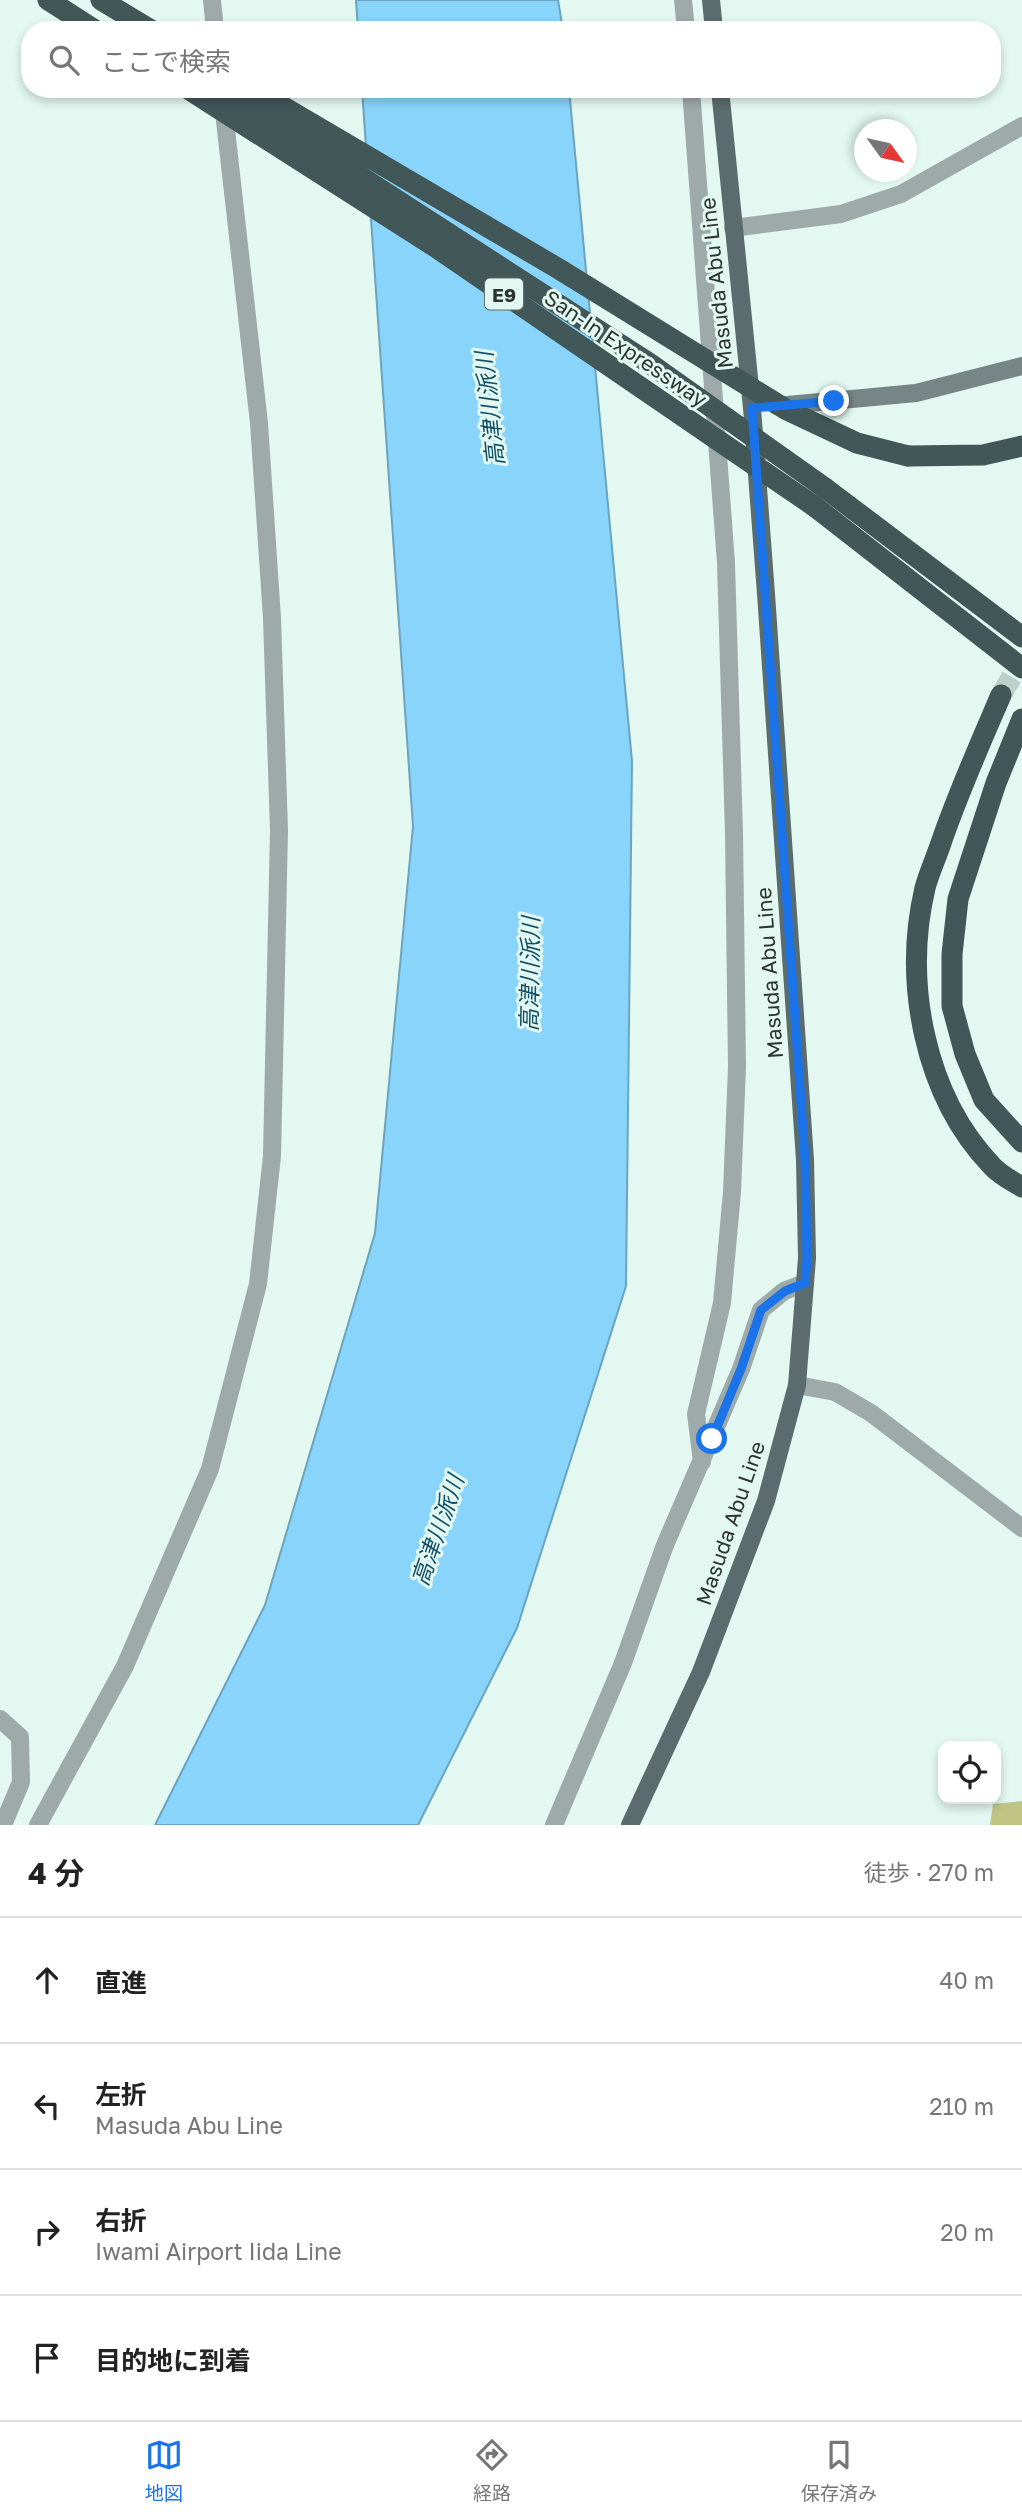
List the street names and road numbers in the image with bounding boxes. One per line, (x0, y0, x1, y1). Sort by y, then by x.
street label: Masuda Abu Line (694, 196, 738, 370)
road number: E9 (485, 278, 523, 310)
street label: San-In Expressway (540, 284, 712, 412)
street label: Masuda Abu Line (750, 887, 788, 1059)
street label: Masuda Abu Line (690, 1438, 770, 1608)

